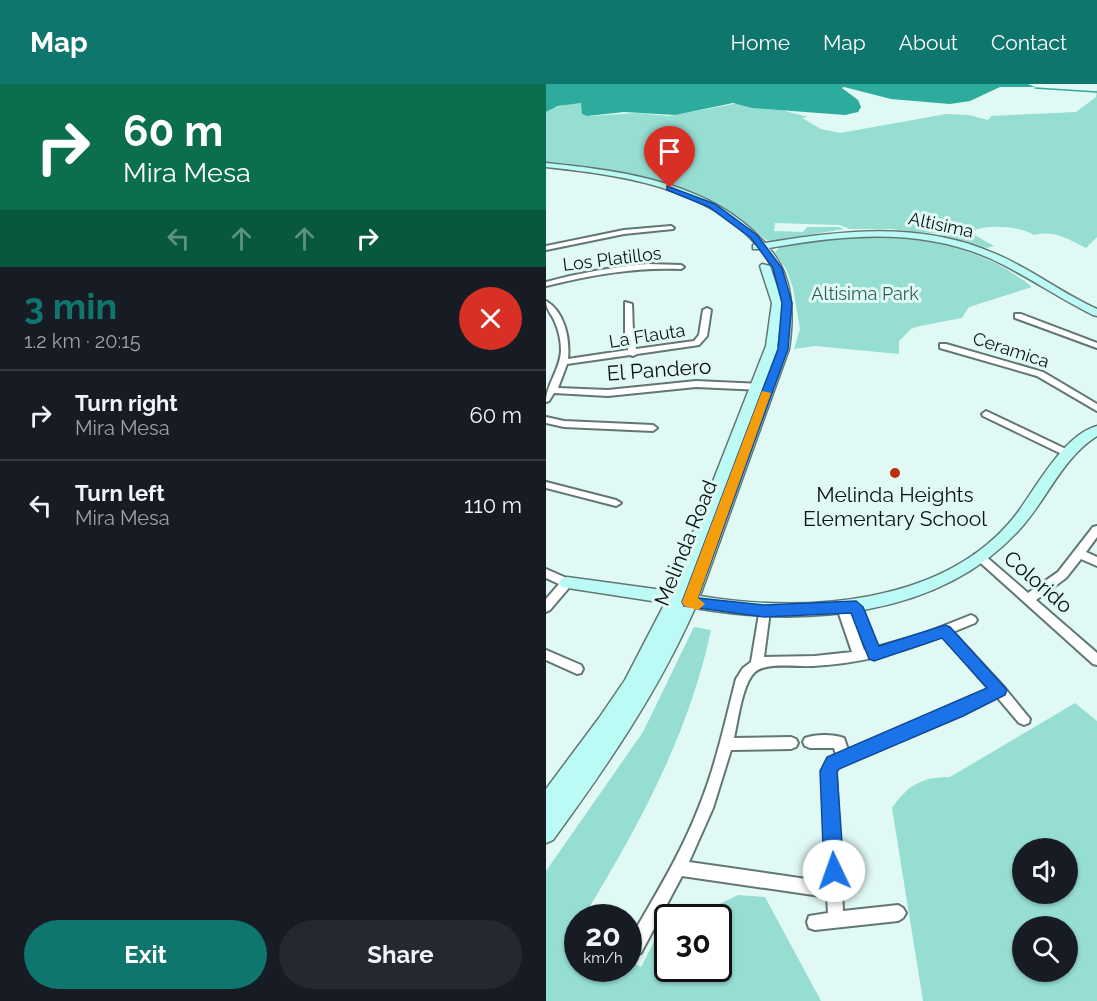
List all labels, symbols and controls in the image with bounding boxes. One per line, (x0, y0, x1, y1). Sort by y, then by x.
text: Map (30, 26, 88, 59)
text: Home (731, 30, 790, 55)
text: Map (823, 30, 866, 55)
text: About (899, 30, 958, 55)
text: Contact (991, 30, 1067, 55)
text: 60 m (123, 107, 223, 156)
icon: right (24, 108, 102, 186)
pin (644, 126, 695, 188)
icon: arrive (653, 135, 686, 168)
text: Mira Mesa (123, 157, 251, 188)
street label: Altisima (907, 207, 976, 242)
icon: left (162, 222, 195, 255)
icon: ahead (225, 222, 258, 255)
icon: ahead (288, 222, 321, 255)
icon: right (351, 222, 384, 255)
street label: Los Platillos (561, 242, 663, 275)
park label: Altisima Park (811, 283, 919, 304)
text: 3 min (24, 285, 117, 327)
button: close (459, 287, 522, 350)
street label: La Flauta (607, 319, 686, 352)
street label: Ceramica (970, 327, 1052, 372)
text: 1.2 km · 20:15 (24, 329, 141, 353)
street label: El Pandero (606, 353, 712, 386)
text: Turn right (75, 390, 178, 416)
icon: right (24, 399, 57, 432)
text: 60 m (469, 402, 522, 428)
text: Mira Mesa (75, 416, 170, 440)
marker: Melinda Heights Elementary School (888, 466, 902, 480)
street label: Melinda Road (649, 476, 722, 609)
text: Turn left (75, 480, 165, 506)
place label: Melinda Heights Elementary School (803, 482, 987, 531)
icon: left (24, 489, 57, 522)
text: 110 m (464, 492, 522, 518)
text: Mira Mesa (75, 506, 170, 530)
street label: Colorido (999, 545, 1078, 618)
map controls (1012, 838, 1078, 982)
button: sound (1012, 838, 1078, 904)
position arrow (802, 839, 866, 903)
speed limit sign: 30 (654, 904, 732, 982)
button: search (1012, 916, 1078, 982)
text: 20 (585, 918, 621, 953)
button: Exit (24, 920, 267, 989)
button: Share (279, 920, 522, 989)
text: km/h (583, 949, 623, 967)

